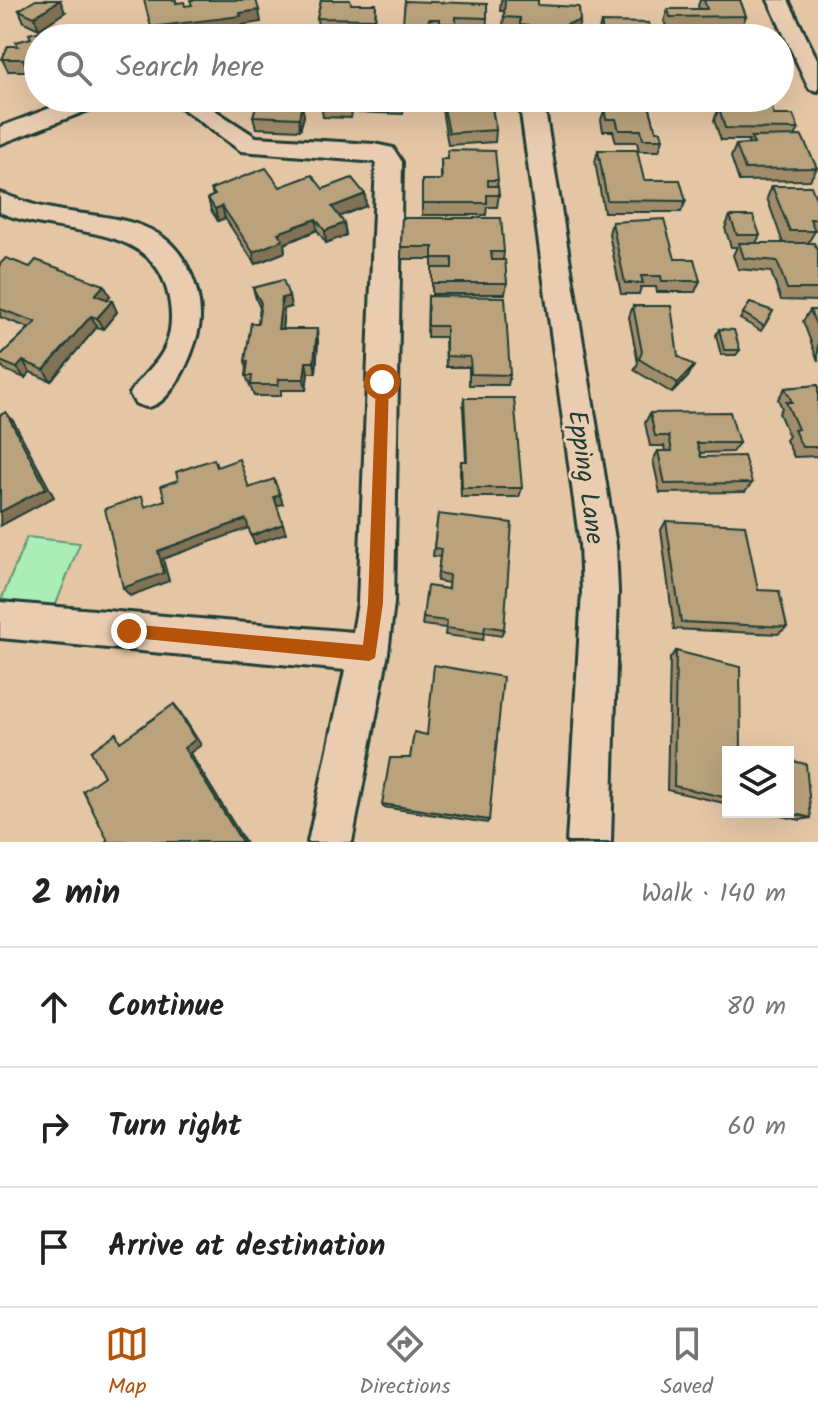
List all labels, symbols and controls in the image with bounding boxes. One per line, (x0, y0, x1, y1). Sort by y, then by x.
search box (24, 24, 794, 112)
text: Search here (116, 44, 264, 92)
icon: search (52, 46, 96, 90)
route start (364, 364, 400, 400)
street label: Epping Lane (555, 408, 615, 547)
route end (111, 613, 147, 649)
map controls (722, 746, 794, 818)
button: layers (722, 746, 794, 818)
text: 2 min (32, 867, 120, 921)
text: Walk · 140 m (641, 873, 786, 915)
text: Continue (108, 983, 224, 1031)
icon: ahead (32, 985, 76, 1029)
text: 80 m (726, 986, 786, 1028)
text: Turn right (108, 1103, 241, 1151)
icon: right (32, 1105, 76, 1149)
text: 60 m (727, 1106, 786, 1148)
text: Arrive at destination (108, 1223, 385, 1271)
icon: arrive (32, 1225, 76, 1269)
tab: Map (105, 1322, 149, 1405)
tab: Directions (359, 1322, 451, 1405)
tab: Saved (661, 1322, 713, 1405)

